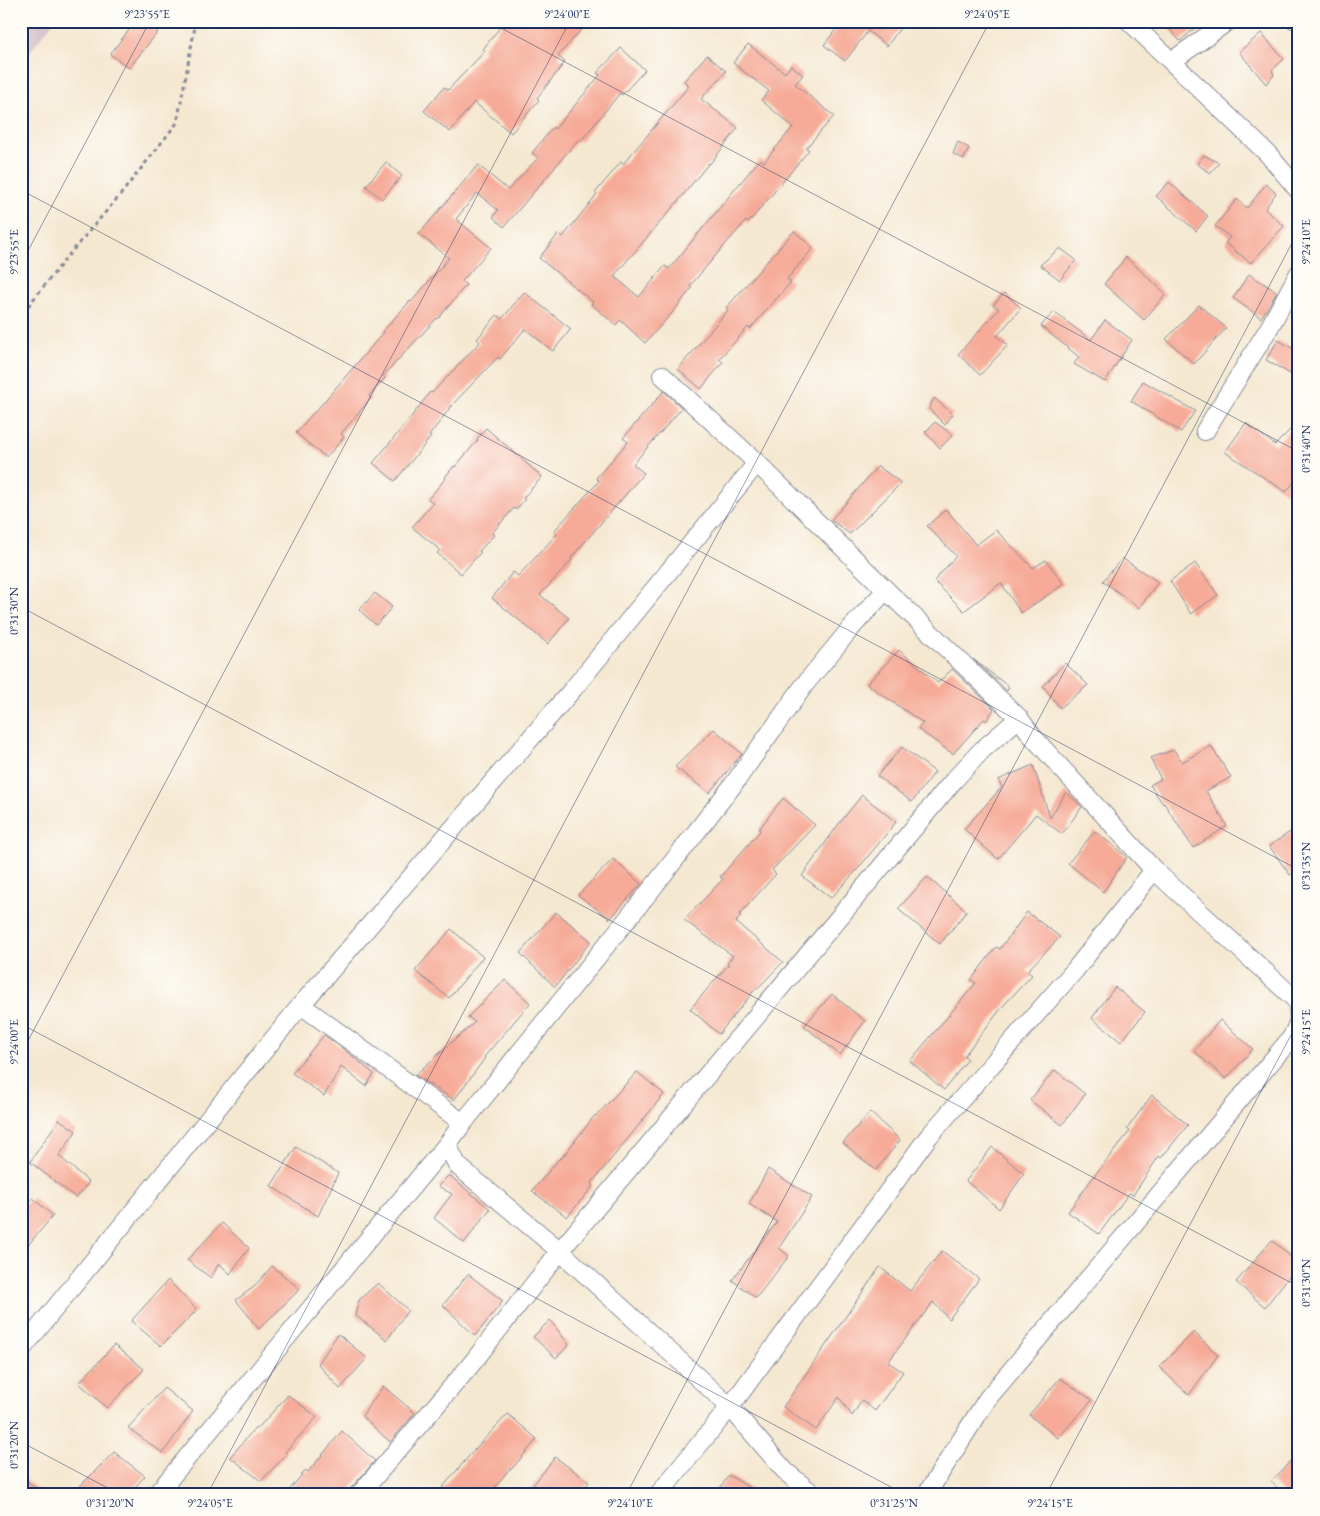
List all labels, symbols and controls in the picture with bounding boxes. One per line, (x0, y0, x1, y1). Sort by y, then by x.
text: 9°23'55"E (124, 6, 170, 22)
text: 9°24'00"E (544, 6, 590, 22)
text: 9°24'05"E (964, 6, 1010, 22)
text: 9°24'10"E (1298, 219, 1314, 265)
text: 9°23'55"E (6, 229, 22, 275)
text: 0°31'40"N (1298, 424, 1314, 473)
text: 0°31'30"N (6, 586, 22, 635)
text: 0°31'35"N (1298, 841, 1314, 890)
text: 9°24'15"E (1298, 1009, 1314, 1055)
text: 9°24'00"E (6, 1019, 22, 1065)
text: 0°31'30"N (1298, 1258, 1314, 1307)
text: 0°31'20"N (6, 1420, 22, 1469)
text: 0°31'20"N (86, 1495, 135, 1511)
text: 9°24'05"E (187, 1495, 233, 1511)
text: 9°24'10"E (607, 1495, 653, 1511)
text: 0°31'25"N (870, 1495, 919, 1511)
text: 9°24'15"E (1027, 1495, 1073, 1511)

